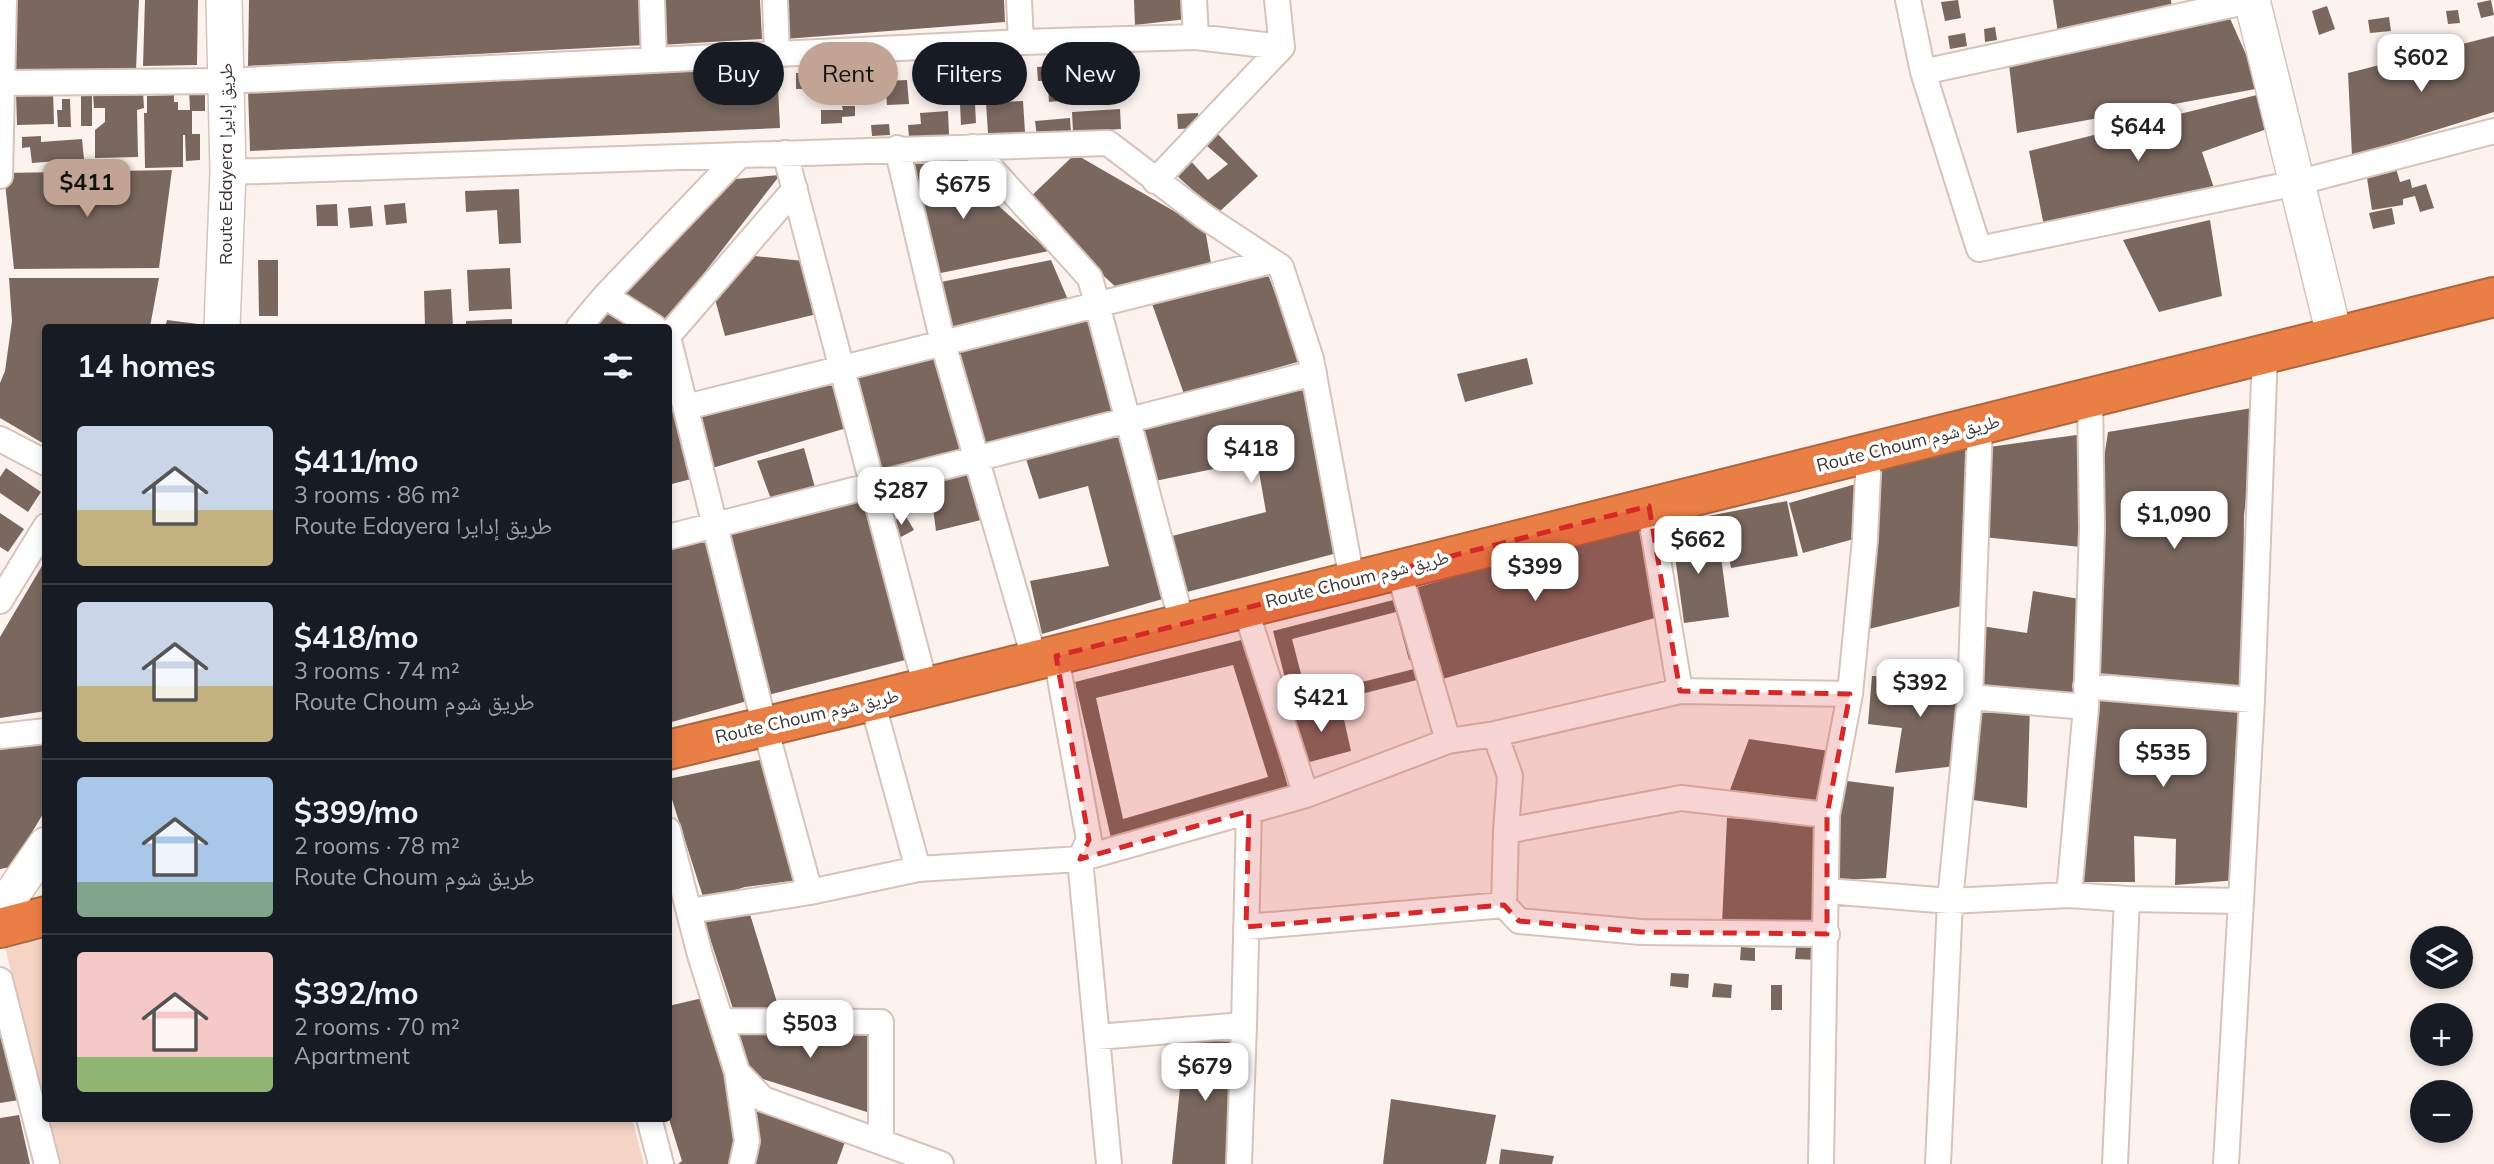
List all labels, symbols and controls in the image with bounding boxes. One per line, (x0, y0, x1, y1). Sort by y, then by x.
pin: $602 (2380, 34, 2462, 94)
chip: Buy (693, 42, 784, 105)
chip: Rent (798, 42, 898, 105)
chip: Filters (912, 42, 1027, 105)
chip: New (1041, 42, 1140, 105)
text: $602 (2393, 42, 2449, 71)
street label: Route Edayera طريق إدايرا (214, 63, 237, 265)
pin: $644 (2097, 104, 2179, 163)
text: $644 (2110, 111, 2166, 140)
pin: $411 (46, 160, 128, 219)
pin: $675 (922, 162, 1004, 221)
text: $411 (59, 167, 115, 196)
text: $675 (935, 169, 991, 198)
text: 14 homes (77, 347, 216, 385)
icon: filters (599, 347, 637, 385)
street label: Route Choum طريق شوم (1814, 409, 2002, 478)
pin: $418 (1210, 426, 1292, 485)
text: $418 (1223, 433, 1279, 462)
text: $411/mo (294, 442, 418, 480)
icon: home (133, 454, 217, 538)
pin: $287 (860, 468, 942, 527)
text: $287 (873, 475, 929, 504)
text: 3 rooms · 86 m² (294, 480, 460, 509)
pin: $1,090 (2117, 491, 2231, 551)
text: $1,090 (2137, 499, 2211, 528)
text: Route Edayera طريق إدايرا (294, 511, 552, 540)
pin: $662 (1657, 516, 1739, 576)
text: $662 (1670, 524, 1726, 553)
pin: $399 (1494, 544, 1576, 603)
street label: Route Choum طريق شوم (1263, 545, 1451, 614)
text: $399 (1507, 551, 1563, 580)
text: $418/mo (294, 618, 418, 656)
icon: home (133, 630, 217, 714)
text: 3 rooms · 74 m² (294, 656, 460, 685)
pin: $392 (1879, 660, 1961, 719)
text: $392 (1892, 667, 1948, 696)
pin: $421 (1280, 674, 1362, 734)
text: $421 (1293, 682, 1349, 711)
street label: Route Choum طريق شوم (713, 684, 902, 749)
text: Route Choum طريق شوم (294, 687, 535, 716)
pin: $535 (2122, 730, 2204, 789)
text: $535 (2135, 737, 2191, 766)
text: $399/mo (294, 793, 418, 831)
icon: home (133, 805, 217, 889)
text: 2 rooms · 78 m² (294, 831, 460, 860)
text: Route Choum طريق شوم (294, 862, 535, 891)
map controls (2410, 926, 2473, 1143)
button: layers (2410, 926, 2473, 989)
text: $392/mo (294, 974, 418, 1012)
icon: home (133, 980, 217, 1064)
pin: $503 (769, 1000, 851, 1060)
button: + (2410, 1003, 2473, 1066)
text: $503 (782, 1008, 838, 1037)
text: 2 rooms · 70 m² (294, 1012, 460, 1041)
text: Apartment (294, 1041, 410, 1070)
pin: $679 (1164, 1044, 1246, 1103)
text: $679 (1177, 1051, 1233, 1080)
button: − (2410, 1080, 2473, 1143)

